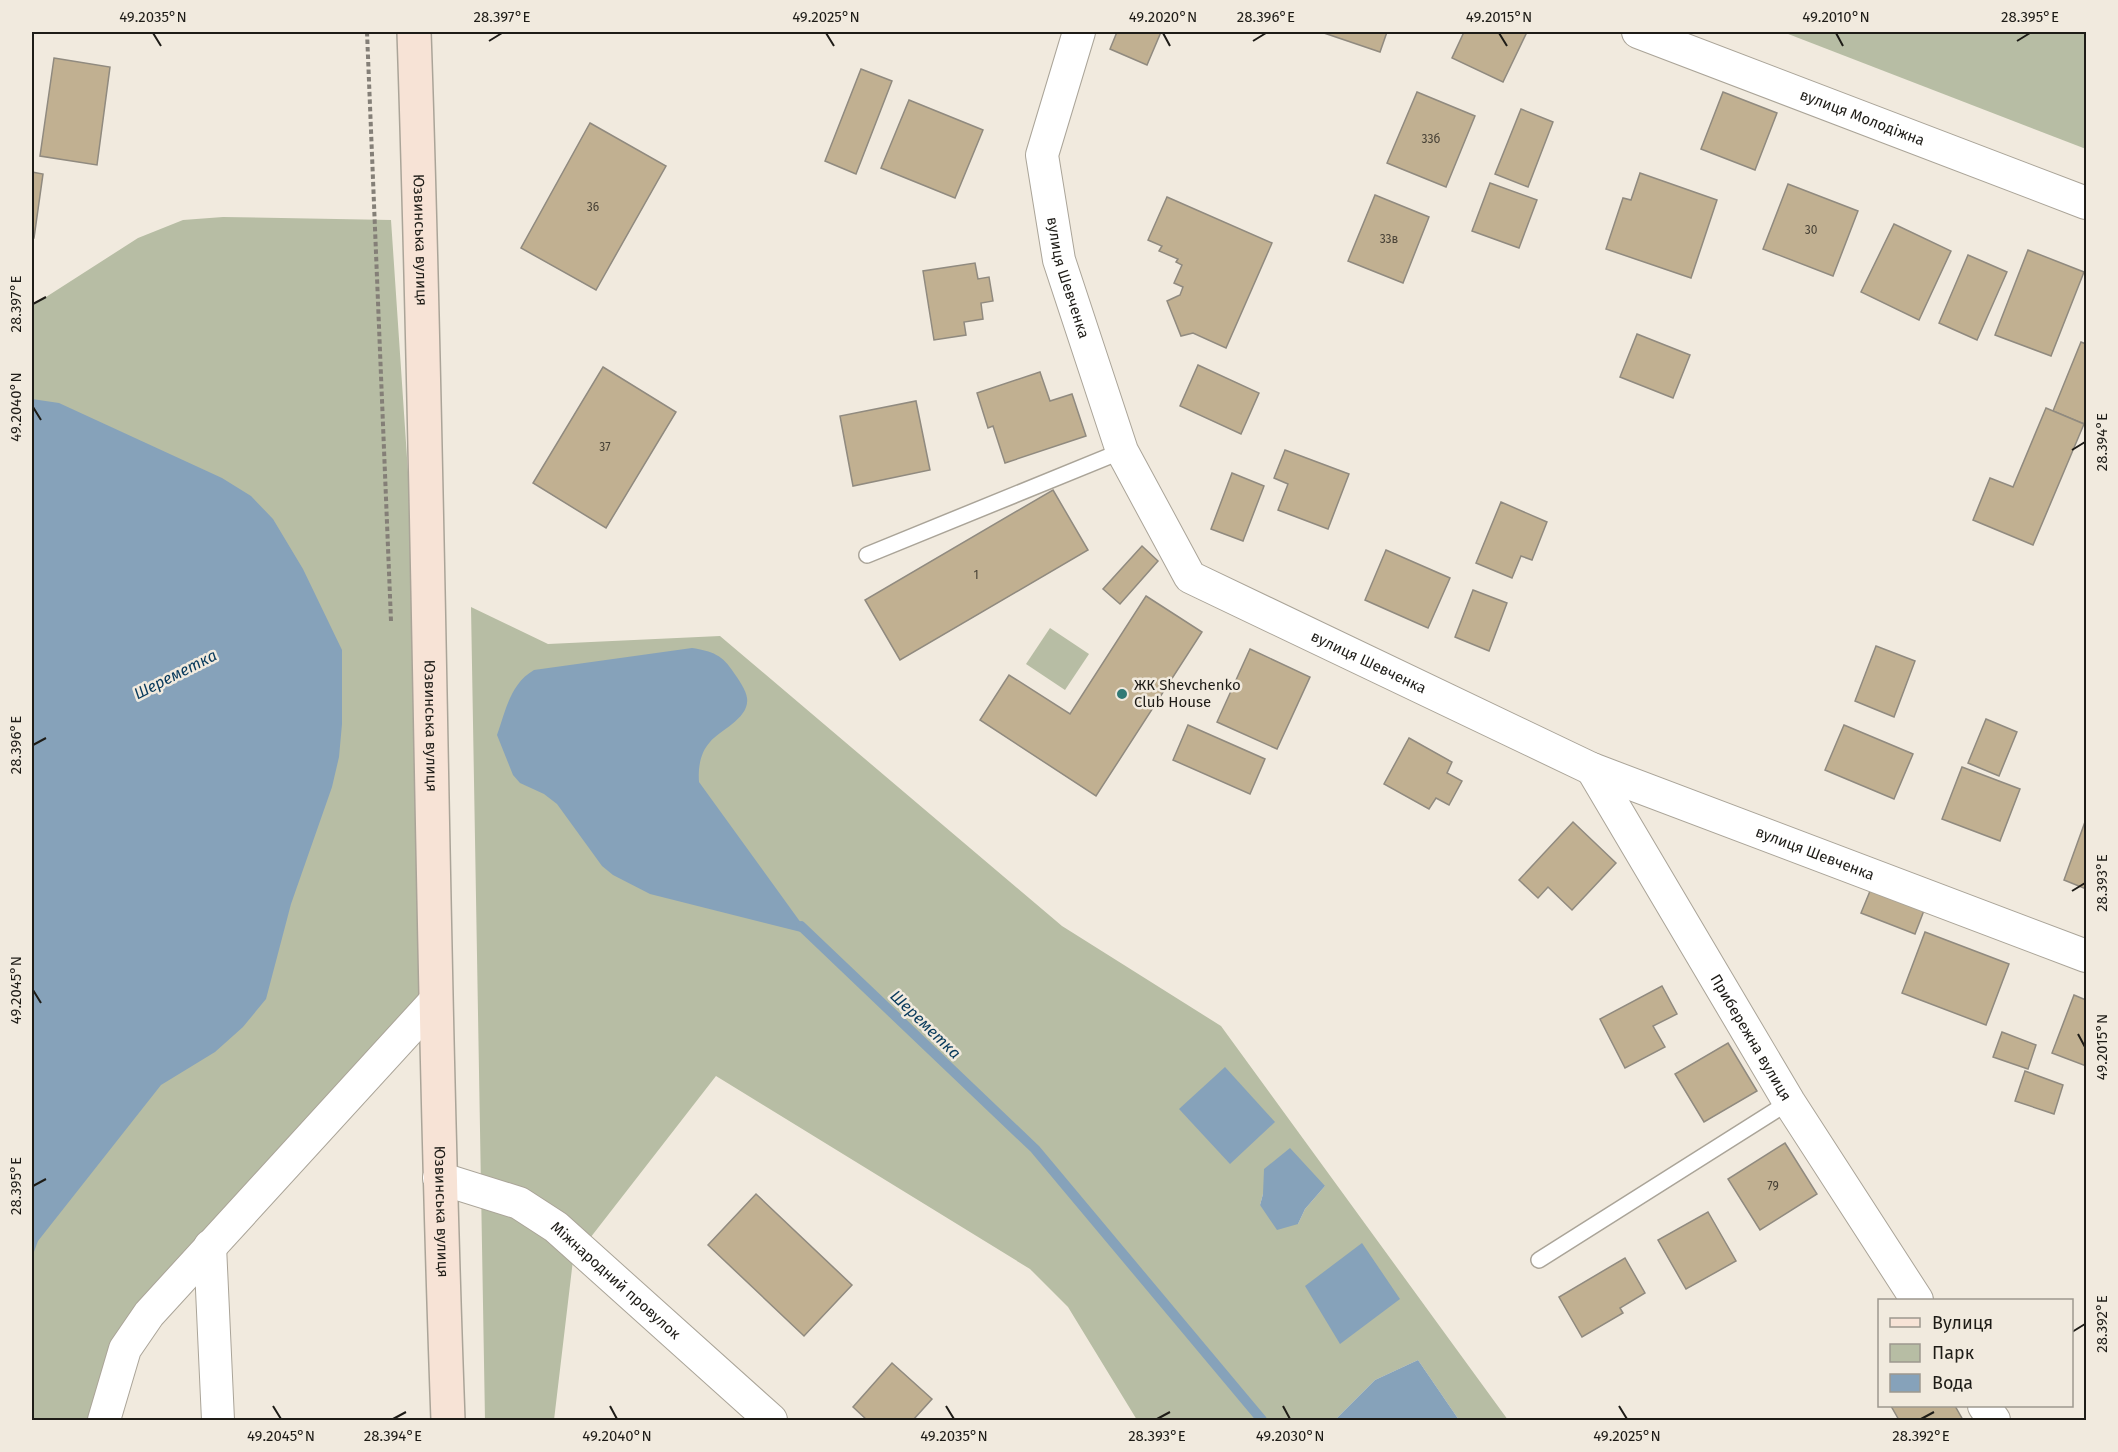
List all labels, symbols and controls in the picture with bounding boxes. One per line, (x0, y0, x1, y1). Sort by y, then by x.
text: 49.2035°N (119, 8, 187, 26)
text: 28.397°E (473, 8, 531, 26)
text: 49.2025°N (792, 8, 860, 26)
text: 49.2020°N (1129, 8, 1197, 26)
text: 28.396°E (1237, 8, 1295, 26)
text: 49.2015°N (1466, 8, 1532, 26)
text: 49.2010°N (1802, 8, 1870, 26)
text: 28.395°E (2001, 8, 2059, 26)
street label: вулиця Молодіжна (1797, 86, 1927, 150)
house number: 33б (1422, 132, 1441, 146)
street label: Юзвинська вулиця (409, 174, 431, 306)
house number: 36 (587, 200, 599, 214)
street label: вулиця Шевченка (1043, 216, 1093, 341)
house number: 30 (1805, 223, 1818, 237)
house number: 33в (1380, 232, 1399, 246)
text: 28.397°E (7, 275, 25, 333)
text: 49.2040°N (7, 372, 25, 442)
text: 28.394°E (2093, 413, 2111, 471)
house number: 37 (599, 440, 611, 454)
house number: 1 (973, 568, 979, 582)
street label: вулиця Шевченка (1308, 627, 1429, 697)
water label: Шереметка (131, 645, 220, 703)
street label: Юзвинська вулиця (420, 660, 441, 792)
place label: ЖК Shevchenko Club House (1134, 676, 1241, 711)
marker: ЖК Shevchenko Club House (1115, 687, 1129, 701)
text: 28.396°E (7, 716, 25, 774)
street label: вулиця Шевченка (1753, 823, 1877, 884)
text: 28.393°E (2093, 854, 2111, 912)
text: 49.2045°N (7, 956, 25, 1024)
street label: Прибережна вулиця (1706, 971, 1795, 1104)
water label: Шереметка (887, 986, 965, 1063)
text: 49.2015°N (2093, 1014, 2111, 1080)
street label: Юзвинська вулиця (431, 1145, 452, 1278)
text: 28.395°E (7, 1157, 25, 1215)
house number: 79 (1767, 1179, 1779, 1193)
street label: Міжнародний провулок (547, 1218, 684, 1343)
text: 28.392°E (2093, 1295, 2111, 1353)
legend (1878, 1299, 2073, 1407)
text: Вулиця (1932, 1312, 1993, 1334)
text: Парк (1932, 1342, 1975, 1364)
text: Вода (1932, 1372, 1973, 1394)
text: 49.2045°N (247, 1427, 315, 1445)
text: 28.394°E (364, 1427, 422, 1445)
text: 49.2040°N (582, 1427, 652, 1445)
text: 49.2035°N (920, 1427, 988, 1445)
text: 28.393°E (1128, 1427, 1186, 1445)
text: 49.2030°N (1256, 1427, 1324, 1445)
text: 49.2025°N (1593, 1427, 1661, 1445)
text: 28.392°E (1892, 1427, 1950, 1445)

